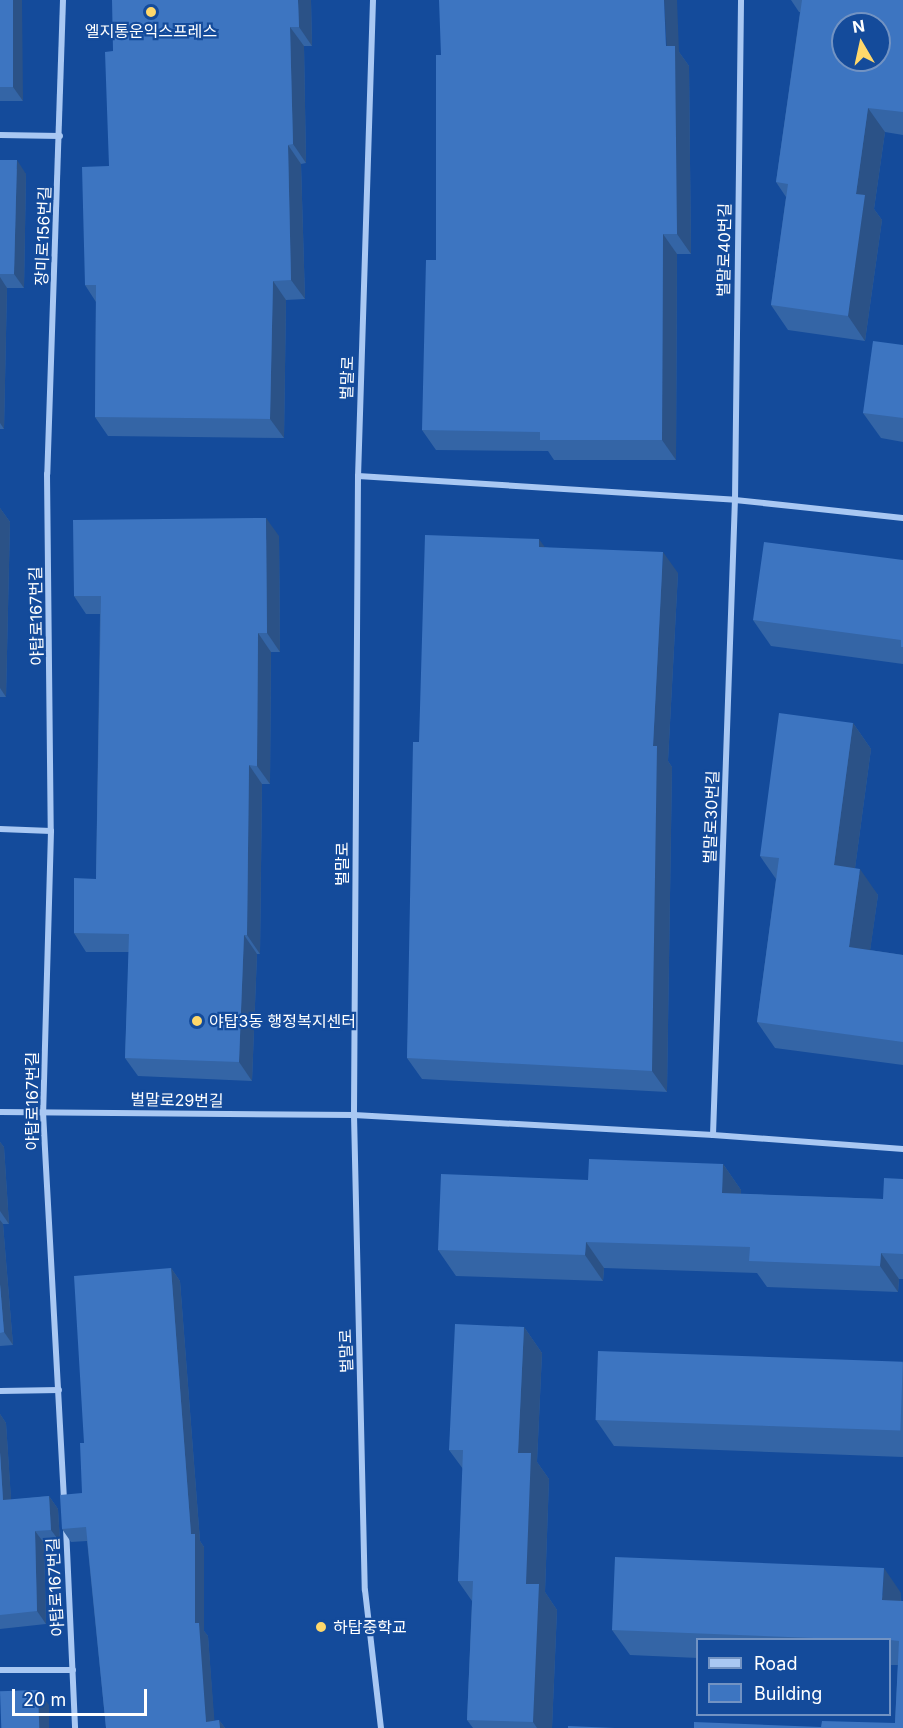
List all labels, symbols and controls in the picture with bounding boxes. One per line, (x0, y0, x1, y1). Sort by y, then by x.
marker: 엘지통운익스프레스 (144, 5, 158, 19)
north arrow (831, 12, 891, 72)
text: N (851, 15, 866, 37)
place label: 엘지통운익스프레스 (85, 21, 217, 41)
street label: 장미로156번길 (32, 186, 54, 286)
street label: 벌말로40번길 (714, 203, 734, 297)
street label: 벌말로 (337, 356, 357, 400)
street label: 야탑로167번길 (26, 566, 46, 666)
street label: 벌말로30번길 (700, 770, 722, 864)
street label: 벌말로 (332, 842, 352, 886)
place label: 야탑3동 행정복지센터 (209, 1011, 356, 1031)
marker: 야탑3동 행정복지센터 (190, 1014, 204, 1028)
street label: 야탑로167번길 (22, 1051, 42, 1151)
street label: 벌말로29번길 (130, 1090, 224, 1110)
street label: 벌말로 (336, 1329, 356, 1373)
street label: 야탑로167번길 (43, 1537, 67, 1637)
place label: 하탑중학교 (333, 1617, 407, 1637)
marker: 하탑중학교 (314, 1620, 328, 1634)
legend (696, 1638, 891, 1716)
text: Road (754, 1653, 797, 1674)
scale bar (15, 1677, 150, 1715)
text: Building (754, 1683, 822, 1704)
text: 20 m (23, 1689, 66, 1710)

